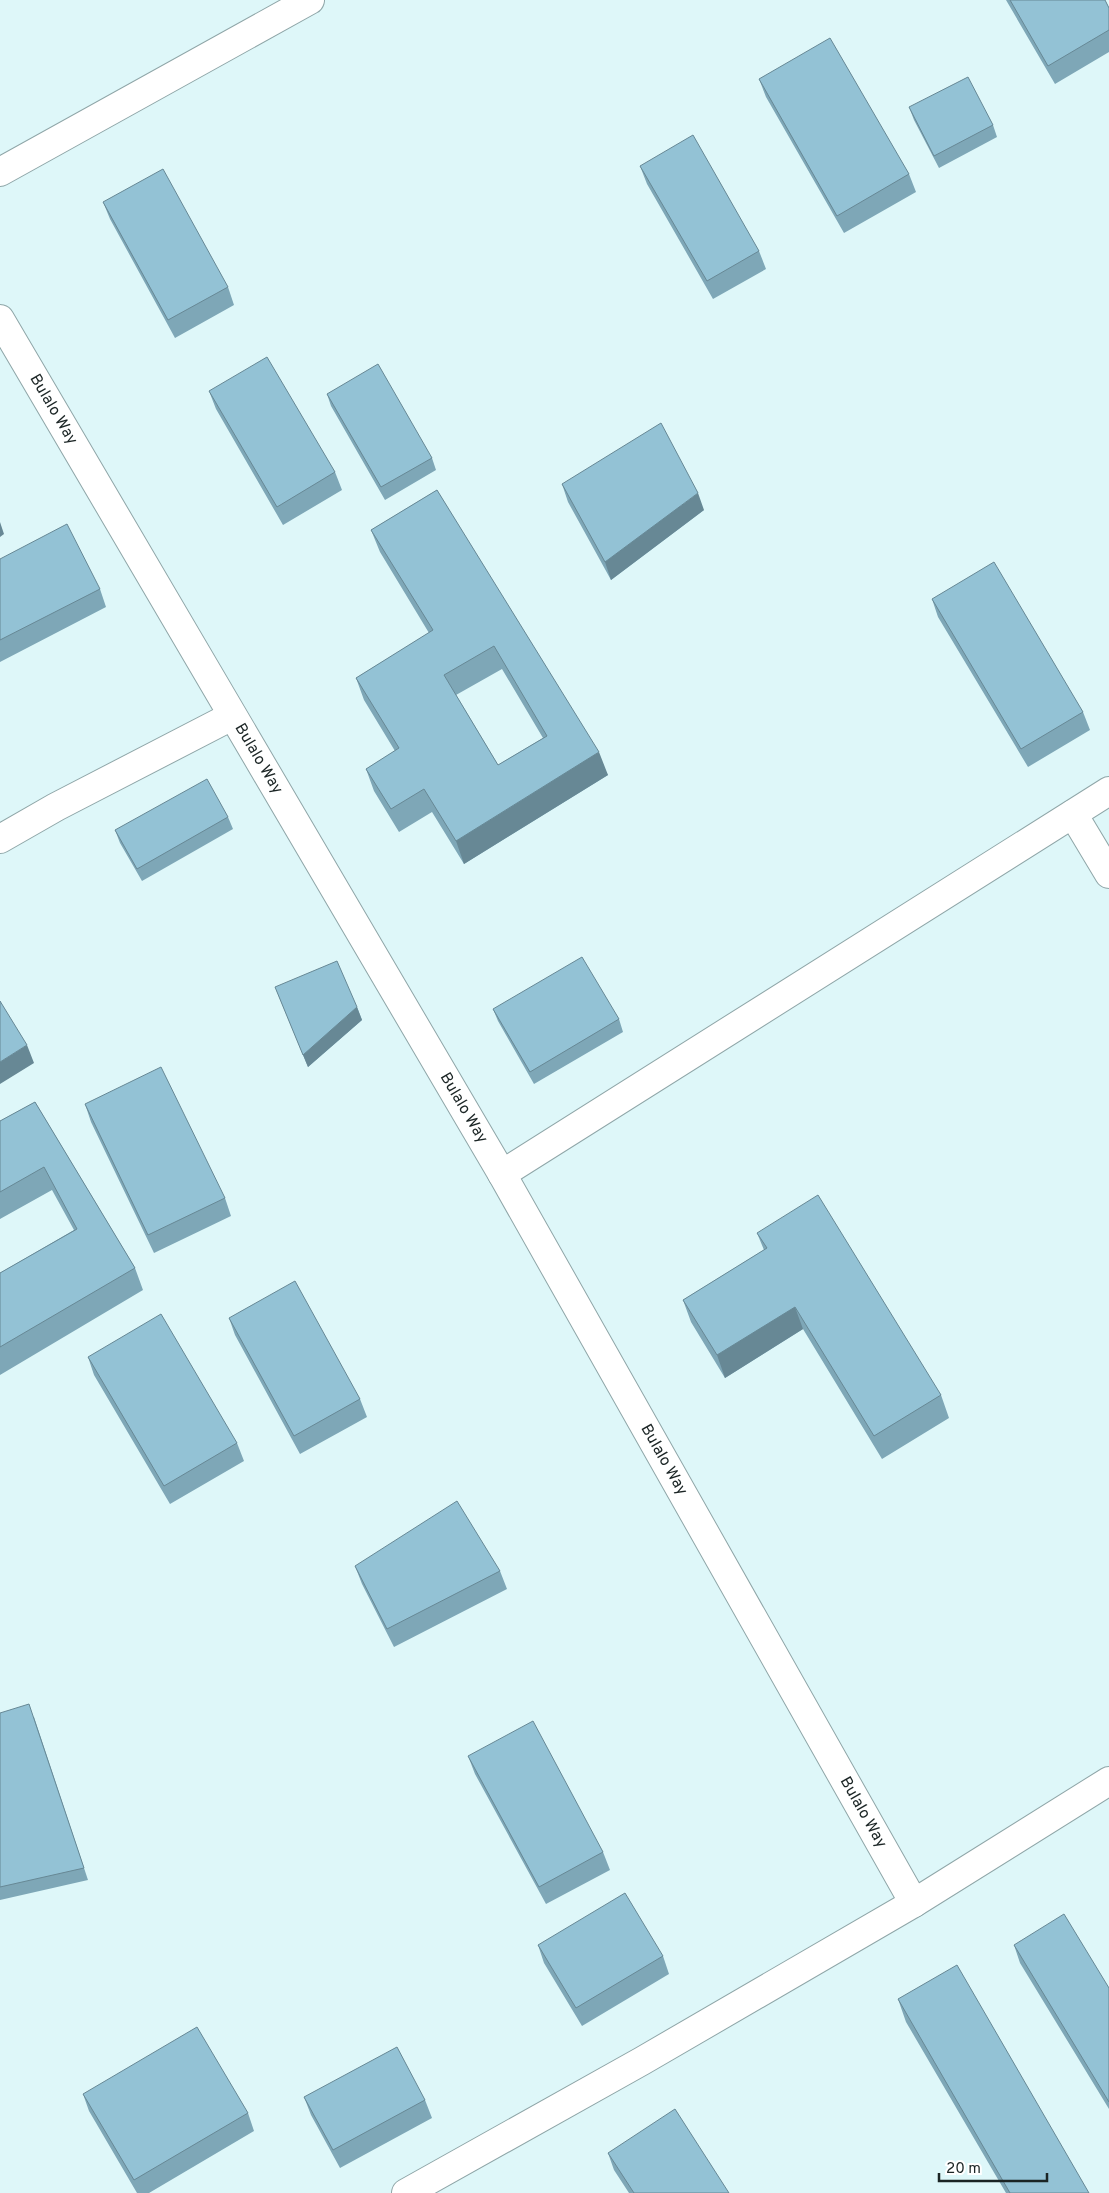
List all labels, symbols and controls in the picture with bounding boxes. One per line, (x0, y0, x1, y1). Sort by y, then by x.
street label: Bulalo Way (25, 371, 82, 449)
street label: Bulalo Way (230, 720, 287, 798)
street label: Bulalo Way (435, 1069, 492, 1147)
street label: Bulalo Way (636, 1421, 692, 1499)
street label: Bulalo Way (835, 1773, 891, 1852)
scale bar (939, 2150, 1046, 2182)
text: 20 m (946, 2160, 981, 2179)

